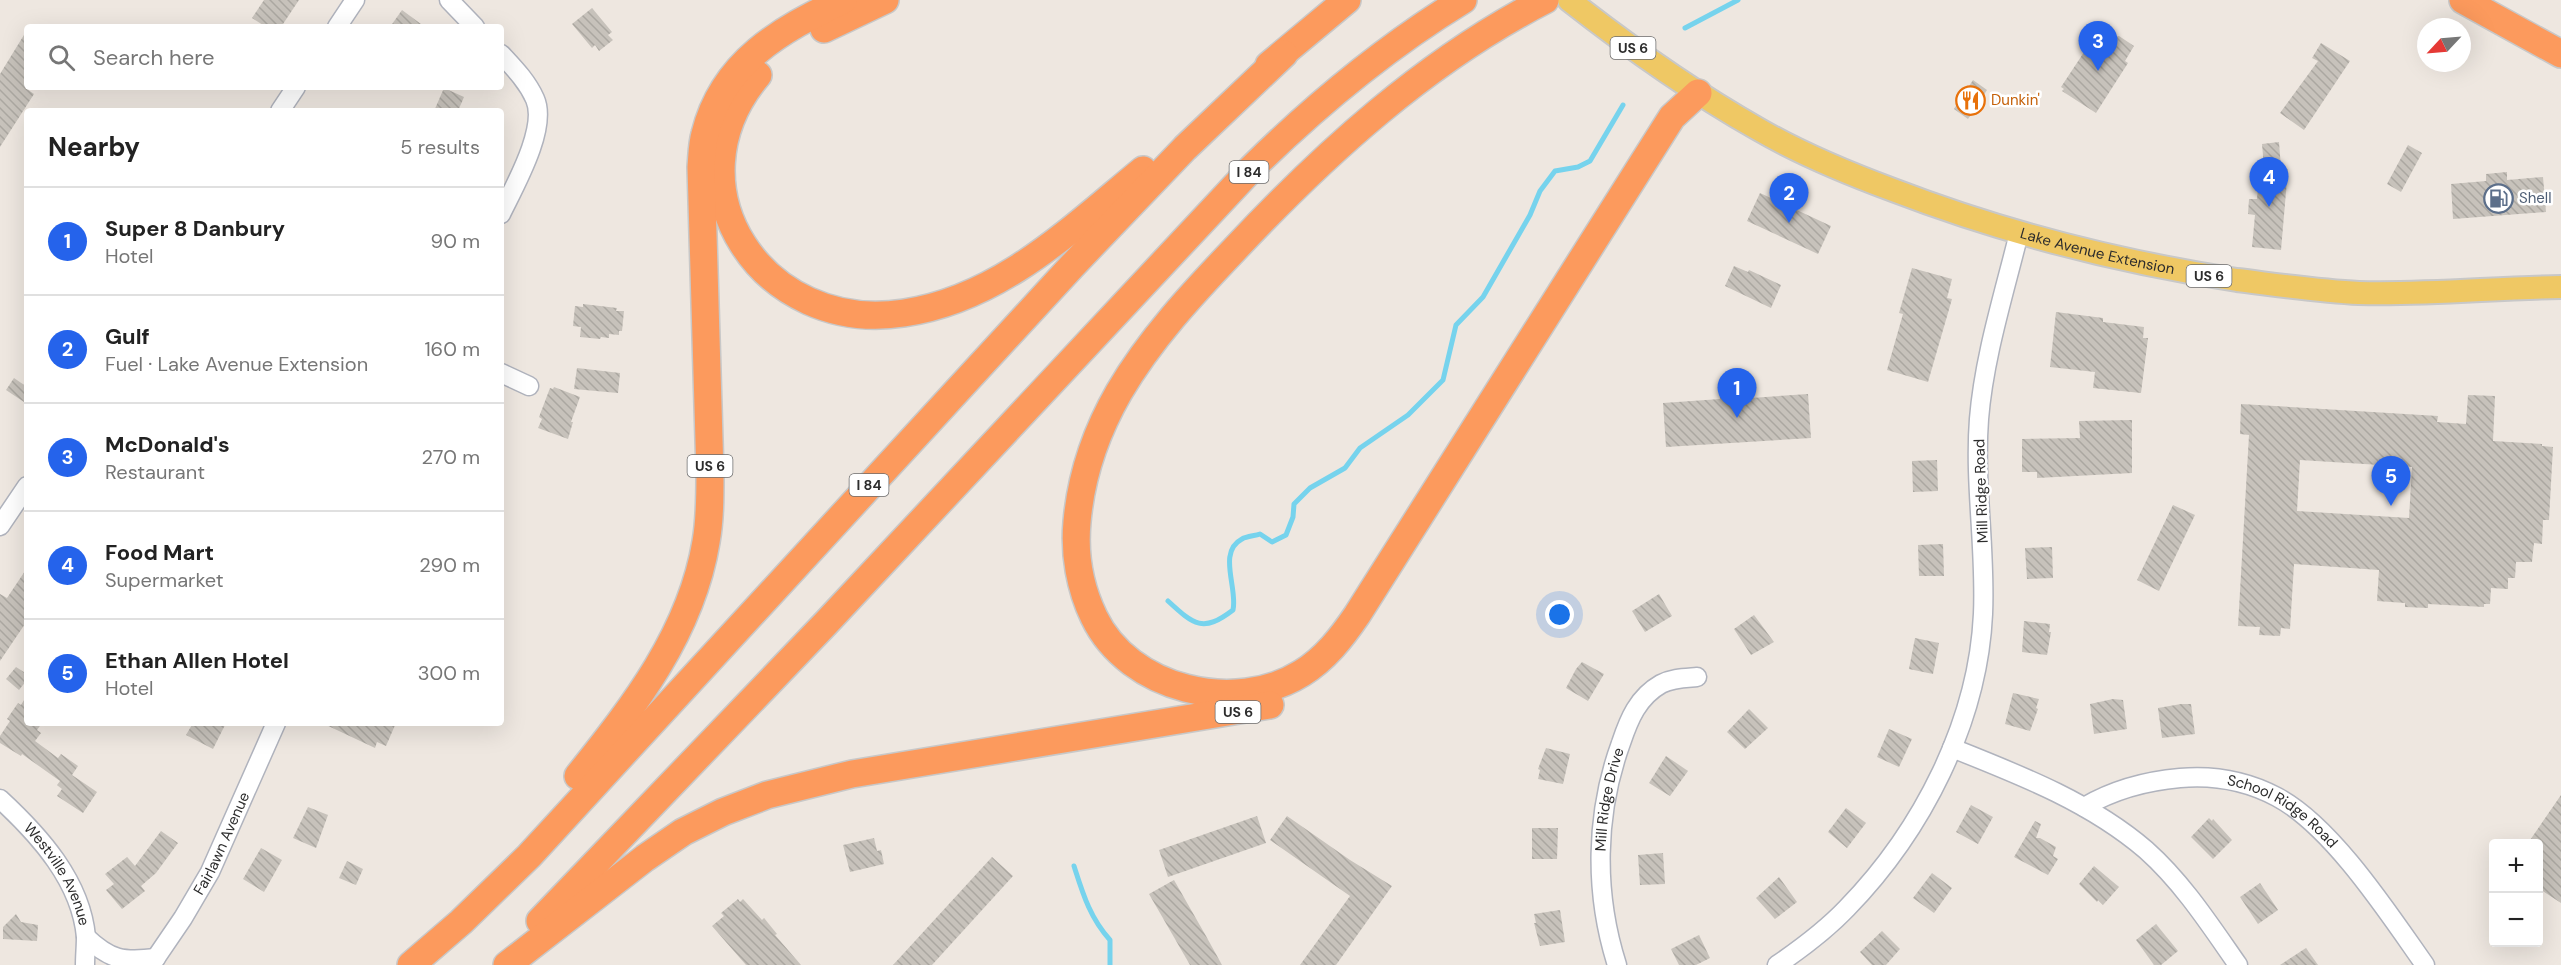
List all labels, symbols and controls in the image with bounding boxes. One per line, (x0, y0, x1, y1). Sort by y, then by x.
north arrow (2417, 18, 2471, 72)
pin: 3 (2078, 22, 2118, 71)
search box (24, 24, 504, 90)
road number: US 6 (1610, 37, 1656, 59)
icon: search (45, 41, 78, 74)
text: Search here (93, 43, 214, 72)
restaurant icon: Dunkin' (1954, 84, 1986, 116)
place label: Dunkin' (1991, 90, 2040, 110)
text: Nearby (48, 130, 140, 164)
text: 5 results (400, 134, 480, 160)
pin: 4 (2250, 158, 2288, 207)
road number: I 84 (1230, 161, 1268, 183)
pin: 2 (1770, 174, 1808, 223)
fuel station icon: Shell (2482, 182, 2514, 214)
place label: Shell (2519, 188, 2552, 208)
text: Super 8 Danbury (105, 214, 285, 243)
street label: Lake Avenue Extension (2018, 223, 2176, 279)
text: 1 (64, 228, 71, 254)
text: 90 m (431, 228, 480, 254)
text: Hotel (105, 243, 153, 269)
road number: US 6 (2186, 265, 2232, 287)
text: Gulf (105, 322, 150, 351)
text: 2 (62, 336, 73, 362)
text: 160 m (424, 336, 480, 362)
text: Fuel · Lake Avenue Extension (105, 351, 368, 377)
pin: 1 (1718, 368, 1756, 418)
text: McDonald's (105, 430, 230, 459)
street label: Mill Ridge Road (1969, 439, 1993, 543)
text: 3 (61, 444, 74, 470)
text: 270 m (422, 444, 480, 470)
road number: US 6 (688, 455, 732, 477)
pin: 5 (2372, 456, 2410, 506)
text: Restaurant (105, 459, 205, 485)
road number: I 84 (850, 474, 888, 496)
text: Food Mart (105, 538, 214, 567)
text: 4 (61, 552, 74, 578)
text: 290 m (419, 552, 480, 578)
text: Supermarket (105, 567, 224, 593)
your location (1545, 600, 1574, 629)
text: Ethan Allen Hotel (105, 646, 289, 675)
text: 5 (61, 660, 74, 686)
text: 300 m (418, 660, 480, 686)
text: Hotel (105, 675, 153, 701)
road number: US 6 (1216, 701, 1260, 723)
street label: Mill Ridge Drive (1591, 745, 1629, 852)
street label: School Ridge Road (2225, 770, 2342, 852)
street label: Fairlawn Avenue (189, 789, 254, 899)
street label: Westville Avenue (19, 818, 94, 927)
map controls (2489, 839, 2543, 947)
button: + (2489, 839, 2543, 893)
button: − (2489, 893, 2543, 947)

